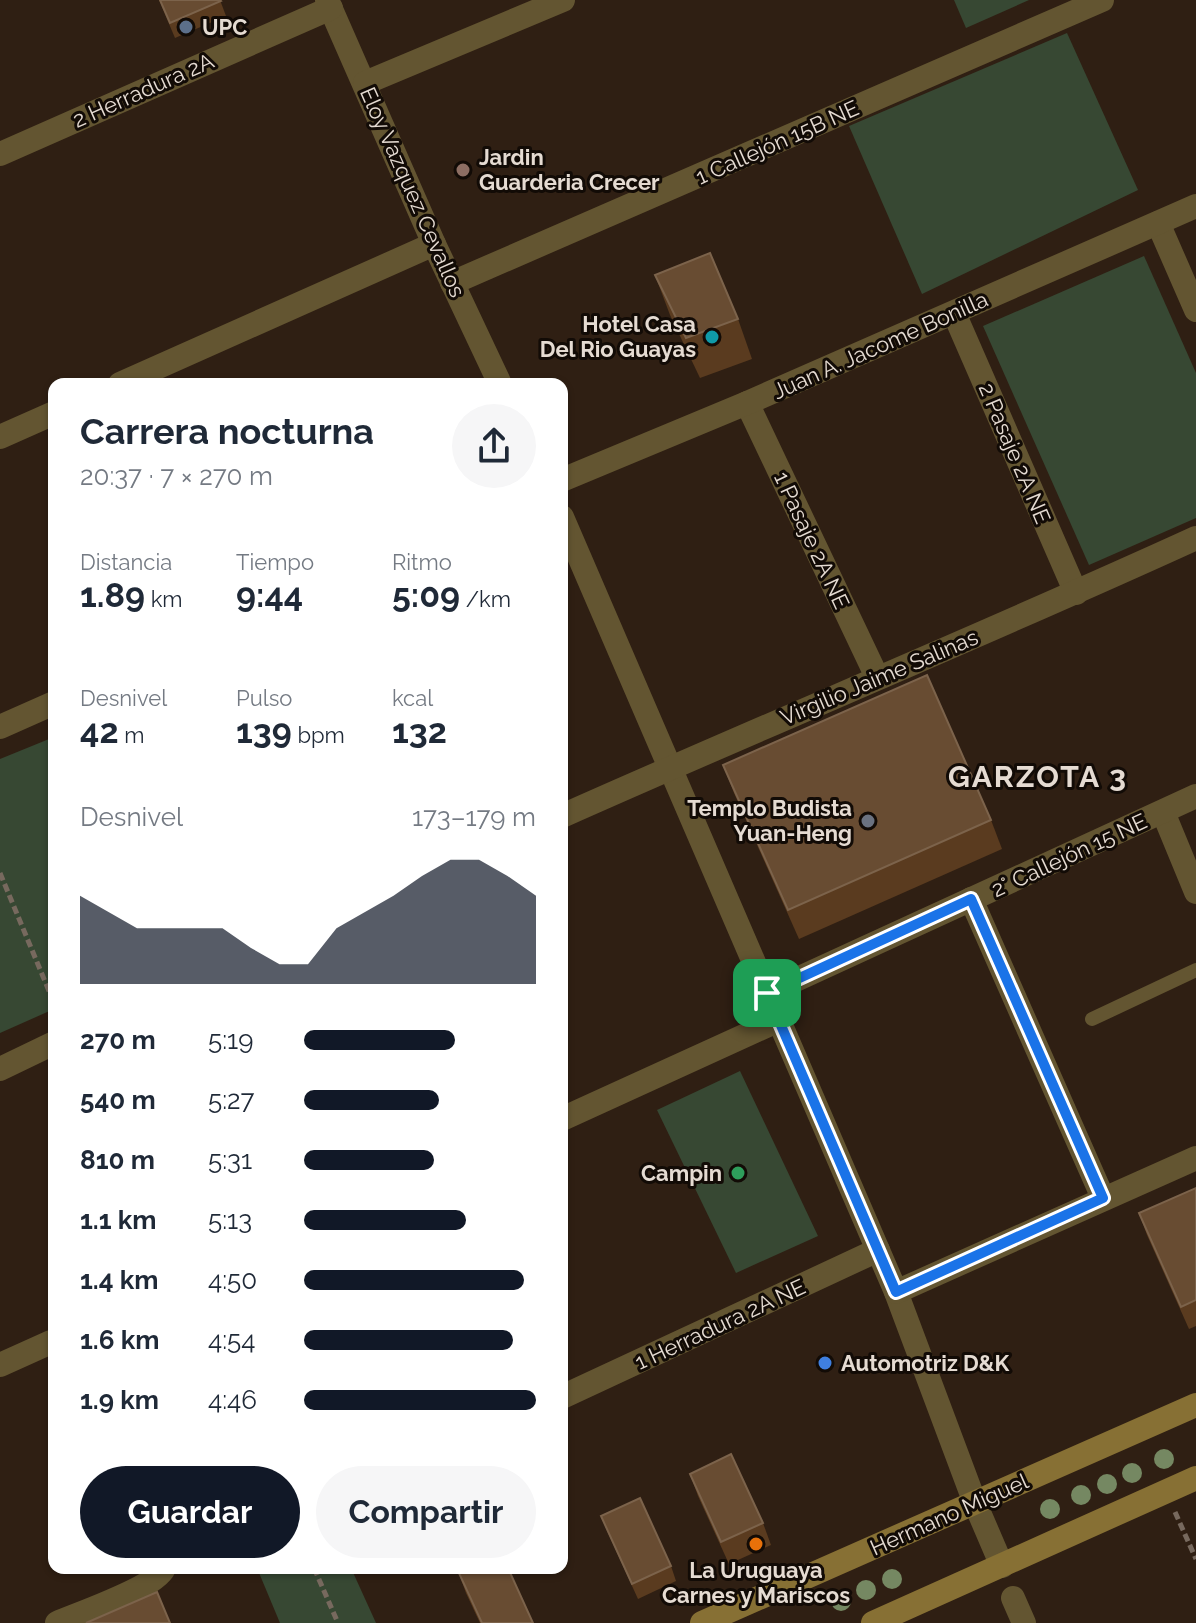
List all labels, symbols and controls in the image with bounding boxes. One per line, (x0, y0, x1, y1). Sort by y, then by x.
place label: UPC (202, 14, 247, 40)
marker: UPC (177, 18, 195, 36)
street label: 2 Herradura 2A (68, 47, 218, 133)
street label: Eloy Vazquez Cevallos (355, 83, 471, 301)
street label: 1 Callejón 15B NE (692, 94, 862, 190)
place label: Jardin Guarderia Crecer (479, 144, 660, 195)
marker: Jardin Guarderia Crecer (454, 161, 472, 179)
street label: Juan A. Jacome Bonilla (768, 286, 992, 404)
place label: Hotel Casa Del Rio Guayas (540, 311, 696, 362)
marker: Hotel Casa Del Rio Guayas (703, 328, 721, 346)
street label: 2 Pasaje 2A NE (974, 379, 1056, 527)
button: share (452, 404, 536, 488)
text: Carrera nocturna (80, 410, 374, 452)
text: 20:37 · 7 × 270 m (80, 461, 273, 491)
street label: 1 Pasaje 2A NE (769, 467, 855, 613)
text: Distancia (80, 549, 172, 575)
text: Tiempo (236, 549, 314, 575)
text: Ritmo (392, 549, 452, 575)
text: 1.89 (80, 575, 145, 615)
text: 9:44 (236, 575, 303, 615)
text: 5:09 (392, 575, 460, 615)
text: km (145, 586, 183, 612)
text: /km (460, 586, 511, 612)
street label: Virgilio Jaime Salinas (776, 624, 982, 730)
text: Desnivel (80, 685, 167, 711)
text: Pulso (236, 685, 292, 711)
text: kcal (392, 685, 433, 711)
text: 42 (80, 711, 119, 751)
text: 139 (236, 711, 292, 751)
text: 132 (392, 711, 447, 751)
text: m (119, 722, 144, 748)
text: bpm (292, 722, 345, 748)
district label: GARZOTA 3 (948, 759, 1128, 794)
place label: Templo Budista Yuan-Heng (687, 795, 852, 846)
text: Desnivel (80, 802, 183, 832)
text: 173–179 m (412, 802, 536, 832)
street label: 2° Callejón 15 NE (987, 808, 1151, 902)
marker: Templo Budista Yuan-Heng (859, 812, 877, 830)
pin (733, 959, 801, 1027)
icon: arrive (745, 971, 789, 1015)
text: 270 m (80, 1025, 156, 1055)
text: 5:19 (208, 1025, 253, 1055)
text: 540 m (80, 1085, 156, 1115)
text: 5:27 (208, 1085, 255, 1115)
text: 810 m (80, 1145, 155, 1175)
text: 5:31 (208, 1145, 252, 1175)
place label: Campin (641, 1160, 722, 1186)
marker: Campin (729, 1164, 747, 1182)
text: 1.1 km (80, 1205, 157, 1235)
text: 5:13 (208, 1205, 252, 1235)
text: 1.4 km (80, 1265, 159, 1295)
text: 4:50 (208, 1265, 257, 1295)
street label: 1 Herradura 2A NE (631, 1273, 809, 1375)
text: 1.6 km (80, 1325, 159, 1355)
text: 4:54 (208, 1325, 255, 1355)
place label: Automotriz D&K (841, 1350, 1010, 1376)
marker: Automotriz D&K (816, 1354, 834, 1372)
text: 1.9 km (80, 1385, 159, 1415)
text: 4:46 (208, 1385, 257, 1415)
button: Guardar (80, 1466, 300, 1558)
button: Compartir (316, 1466, 536, 1558)
street label: Hermano Miguel (866, 1468, 1032, 1560)
marker: La Uruguaya Carnes y Mariscos (747, 1535, 765, 1553)
place label: La Uruguaya Carnes y Mariscos (662, 1557, 850, 1608)

